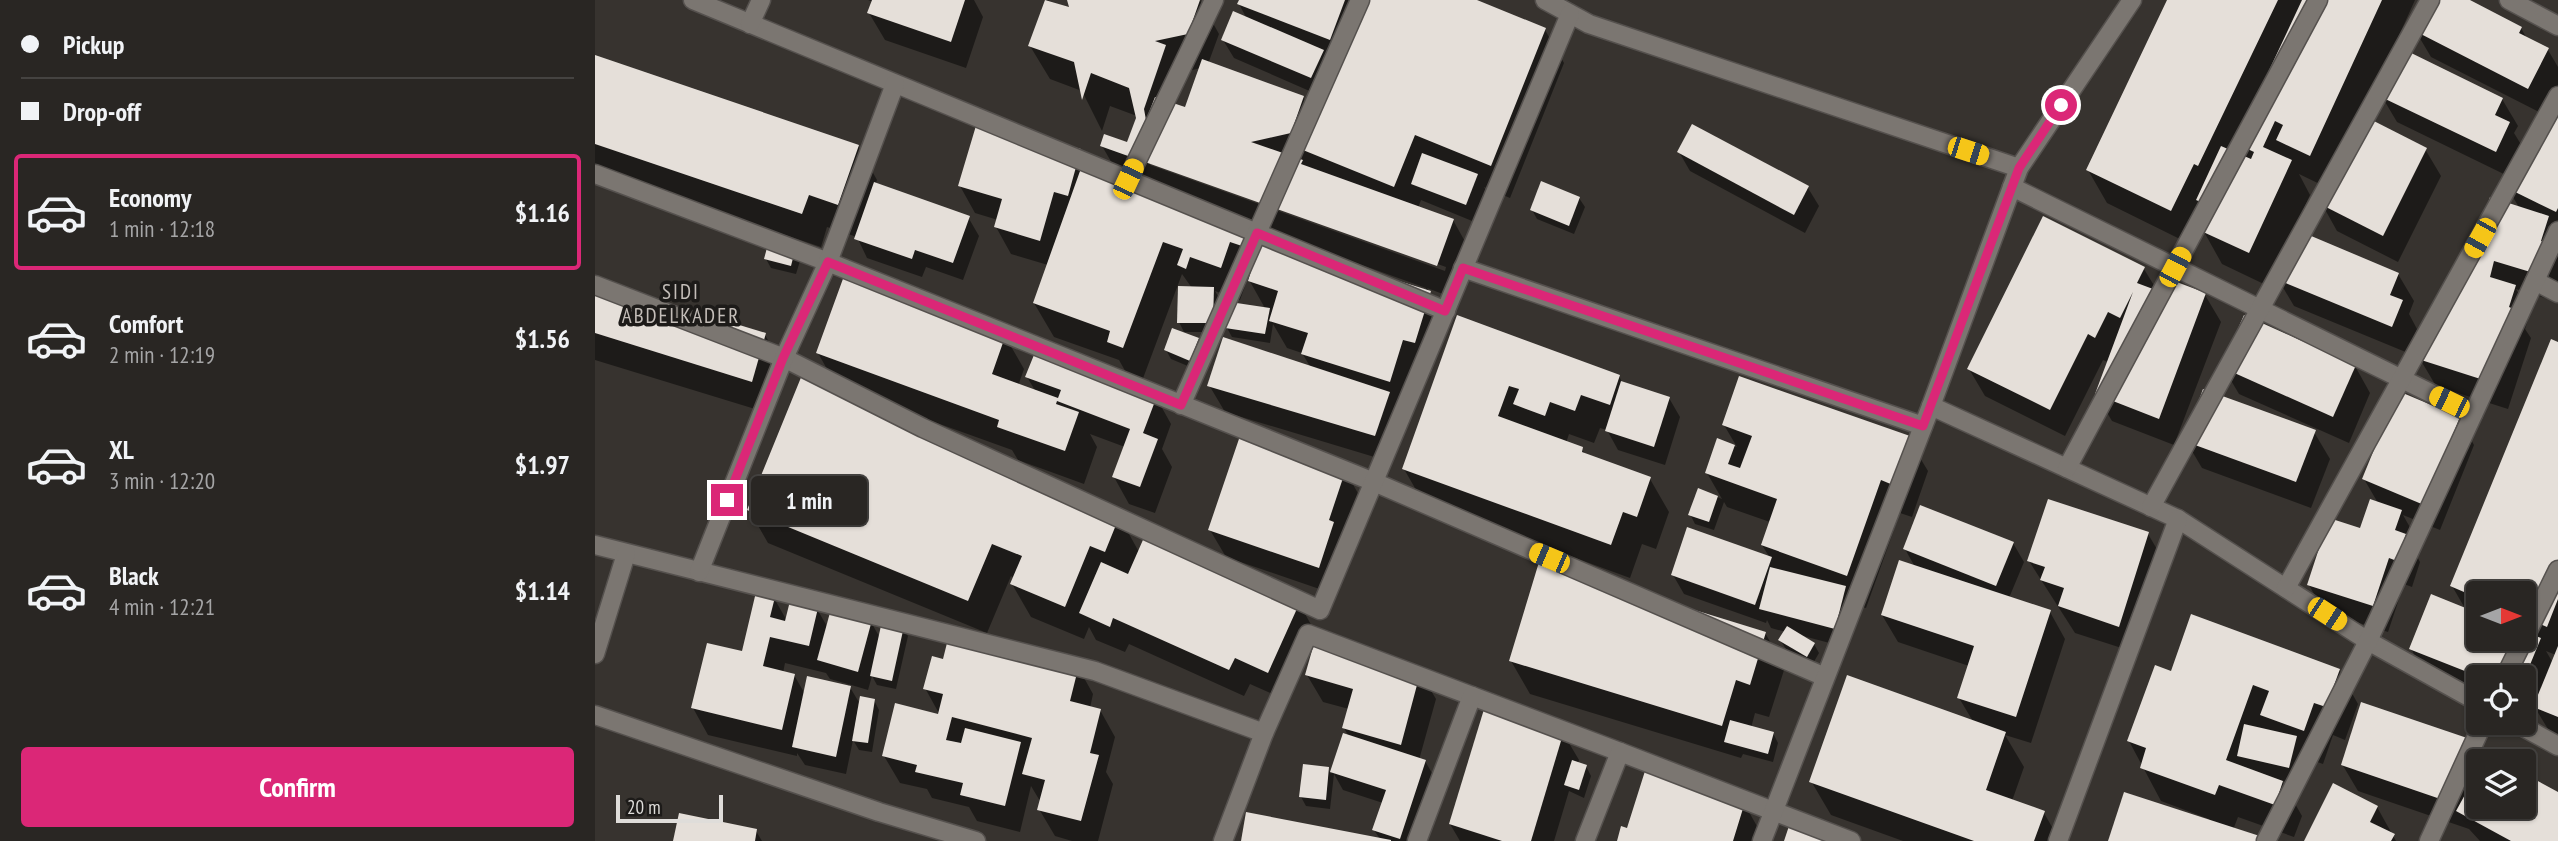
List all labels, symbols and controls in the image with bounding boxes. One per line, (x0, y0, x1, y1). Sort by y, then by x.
text: Pickup (63, 28, 124, 61)
route start (2045, 89, 2077, 121)
text: Drop-off (63, 95, 141, 128)
car (1945, 135, 1992, 167)
car (1110, 156, 1147, 202)
icon: car (25, 181, 88, 244)
text: Economy (109, 181, 191, 214)
text: $1.16 (515, 196, 570, 229)
text: 1 min · 12:18 (109, 214, 215, 243)
car (2461, 215, 2500, 261)
car (2156, 244, 2195, 290)
district label: SIDI ABDELKADER (622, 278, 740, 329)
icon: car (25, 307, 88, 370)
text: Comfort (109, 307, 183, 340)
text: $1.56 (515, 322, 570, 355)
text: 2 min · 12:19 (109, 340, 215, 369)
car (2426, 383, 2473, 421)
icon: car (25, 433, 88, 496)
text: XL (109, 433, 134, 466)
text: $1.97 (515, 448, 570, 481)
text: 3 min · 12:20 (109, 466, 215, 495)
callout: 1 min (751, 476, 867, 524)
route end (711, 484, 743, 516)
text: 1 min (786, 486, 832, 515)
car (1526, 540, 1573, 576)
icon: car (25, 559, 88, 622)
text: Black (109, 559, 159, 592)
text: $1.14 (515, 574, 570, 607)
north arrow (2466, 581, 2536, 651)
map controls (2466, 581, 2536, 819)
text: 4 min · 12:21 (109, 592, 215, 621)
car (2304, 594, 2351, 634)
button: locate (2466, 665, 2536, 735)
button: Confirm (21, 747, 574, 827)
button: layers (2466, 749, 2536, 819)
scale bar (616, 792, 723, 824)
text: 20 m (627, 795, 661, 819)

